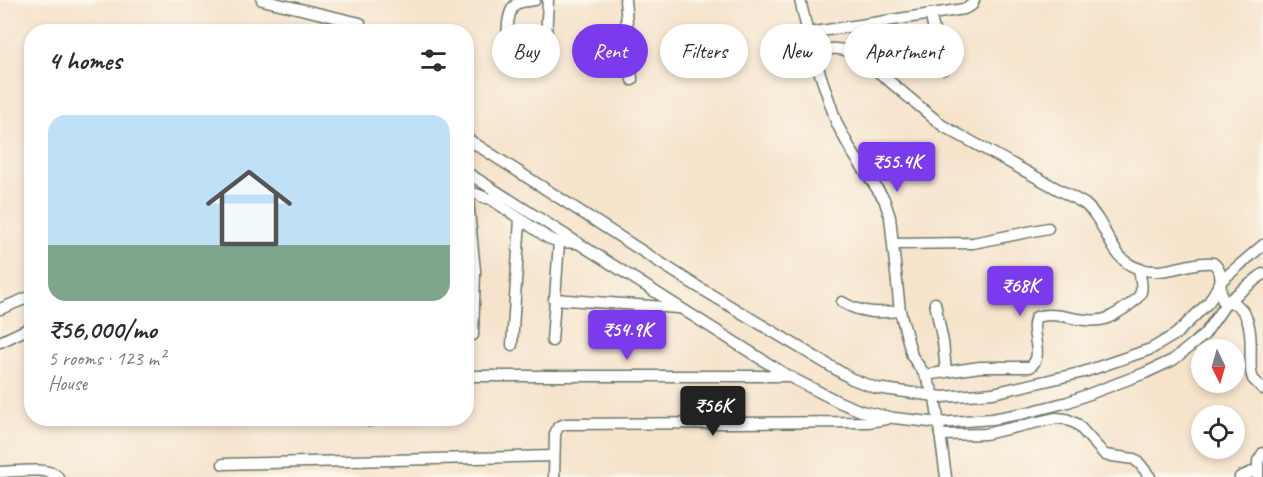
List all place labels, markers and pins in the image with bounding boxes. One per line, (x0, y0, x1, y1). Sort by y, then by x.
pin: ₹55.4K (848, 142, 946, 193)
pin: ₹68K (984, 266, 1056, 317)
pin: ₹54.9K (578, 310, 676, 361)
pin: ₹56K (677, 386, 749, 437)

